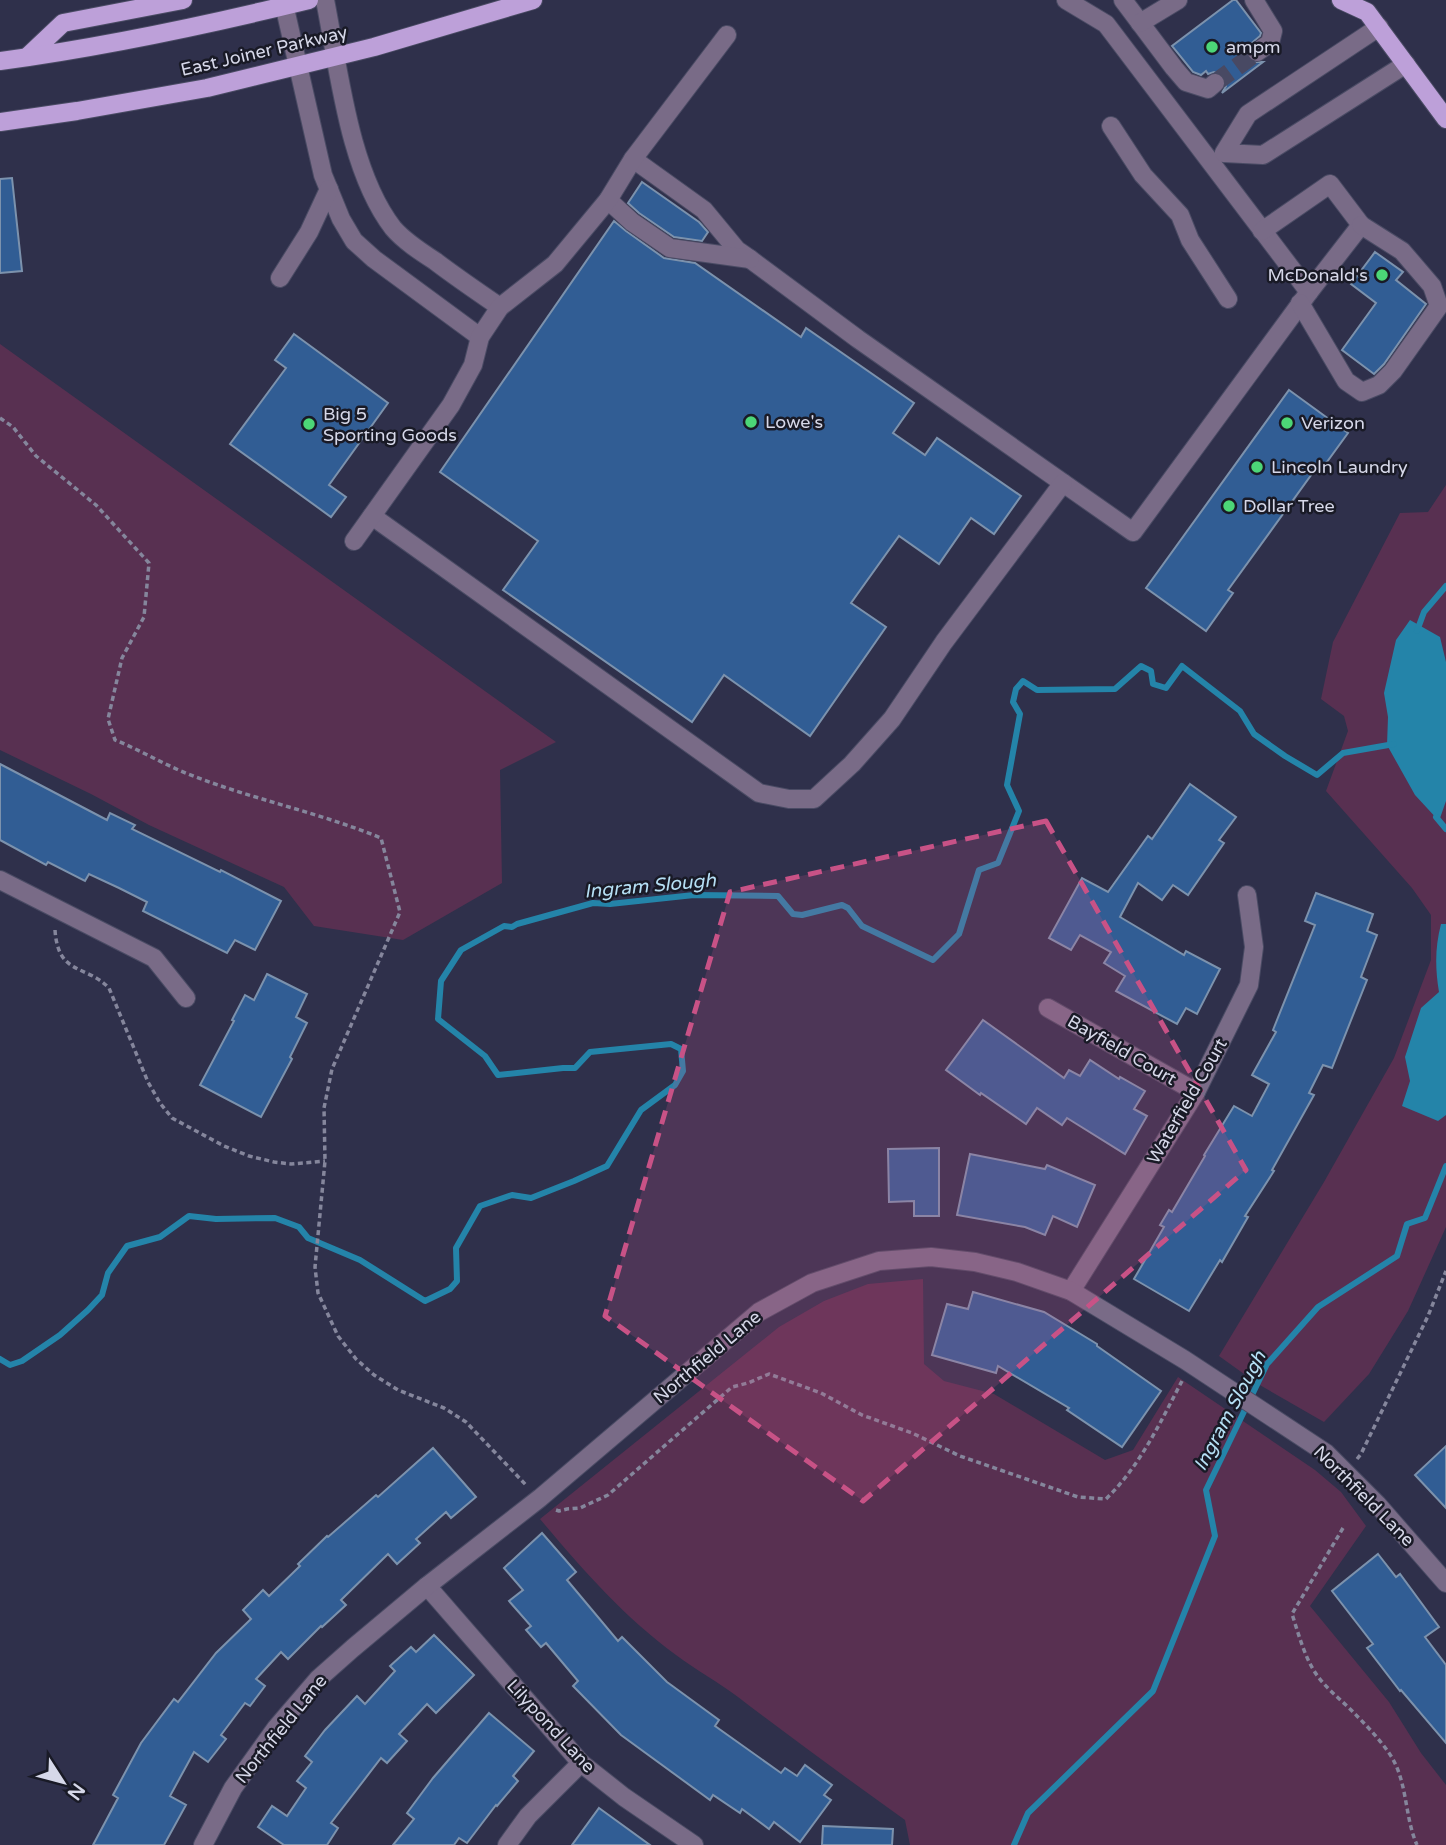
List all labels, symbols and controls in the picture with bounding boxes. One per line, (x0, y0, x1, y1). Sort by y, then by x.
street label: East Joiner Parkway (179, 21, 350, 81)
place label: ampm (1226, 36, 1281, 58)
marker: ampm (1204, 39, 1220, 55)
place label: McDonald's (1268, 264, 1368, 286)
marker: McDonald's (1374, 267, 1390, 283)
place label: Big 5 Sporting Goods (323, 403, 457, 446)
place label: Lowe's (765, 411, 823, 433)
place label: Verizon (1301, 412, 1365, 434)
marker: Lowe's (743, 414, 759, 430)
marker: Verizon (1279, 415, 1295, 431)
marker: Big 5 Sporting Goods (301, 416, 317, 432)
place label: Lincoln Laundry (1271, 456, 1408, 478)
marker: Lincoln Laundry (1249, 459, 1265, 475)
place label: Dollar Tree (1243, 495, 1335, 517)
marker: Dollar Tree (1221, 498, 1237, 514)
water label: Ingram Slough (583, 869, 717, 903)
street label: Bayfield Court (1064, 1010, 1181, 1090)
street label: Waterfield Court (1142, 1034, 1232, 1168)
street label: Northfield Lane (649, 1306, 765, 1408)
water label: Ingram Slough (1189, 1347, 1271, 1474)
street label: Northfield Lane (1309, 1441, 1419, 1551)
street label: Northfield Lane (230, 1670, 332, 1788)
street label: Lilypond Lane (502, 1675, 600, 1777)
north arrow (28, 1747, 98, 1817)
text: N (63, 1779, 89, 1804)

